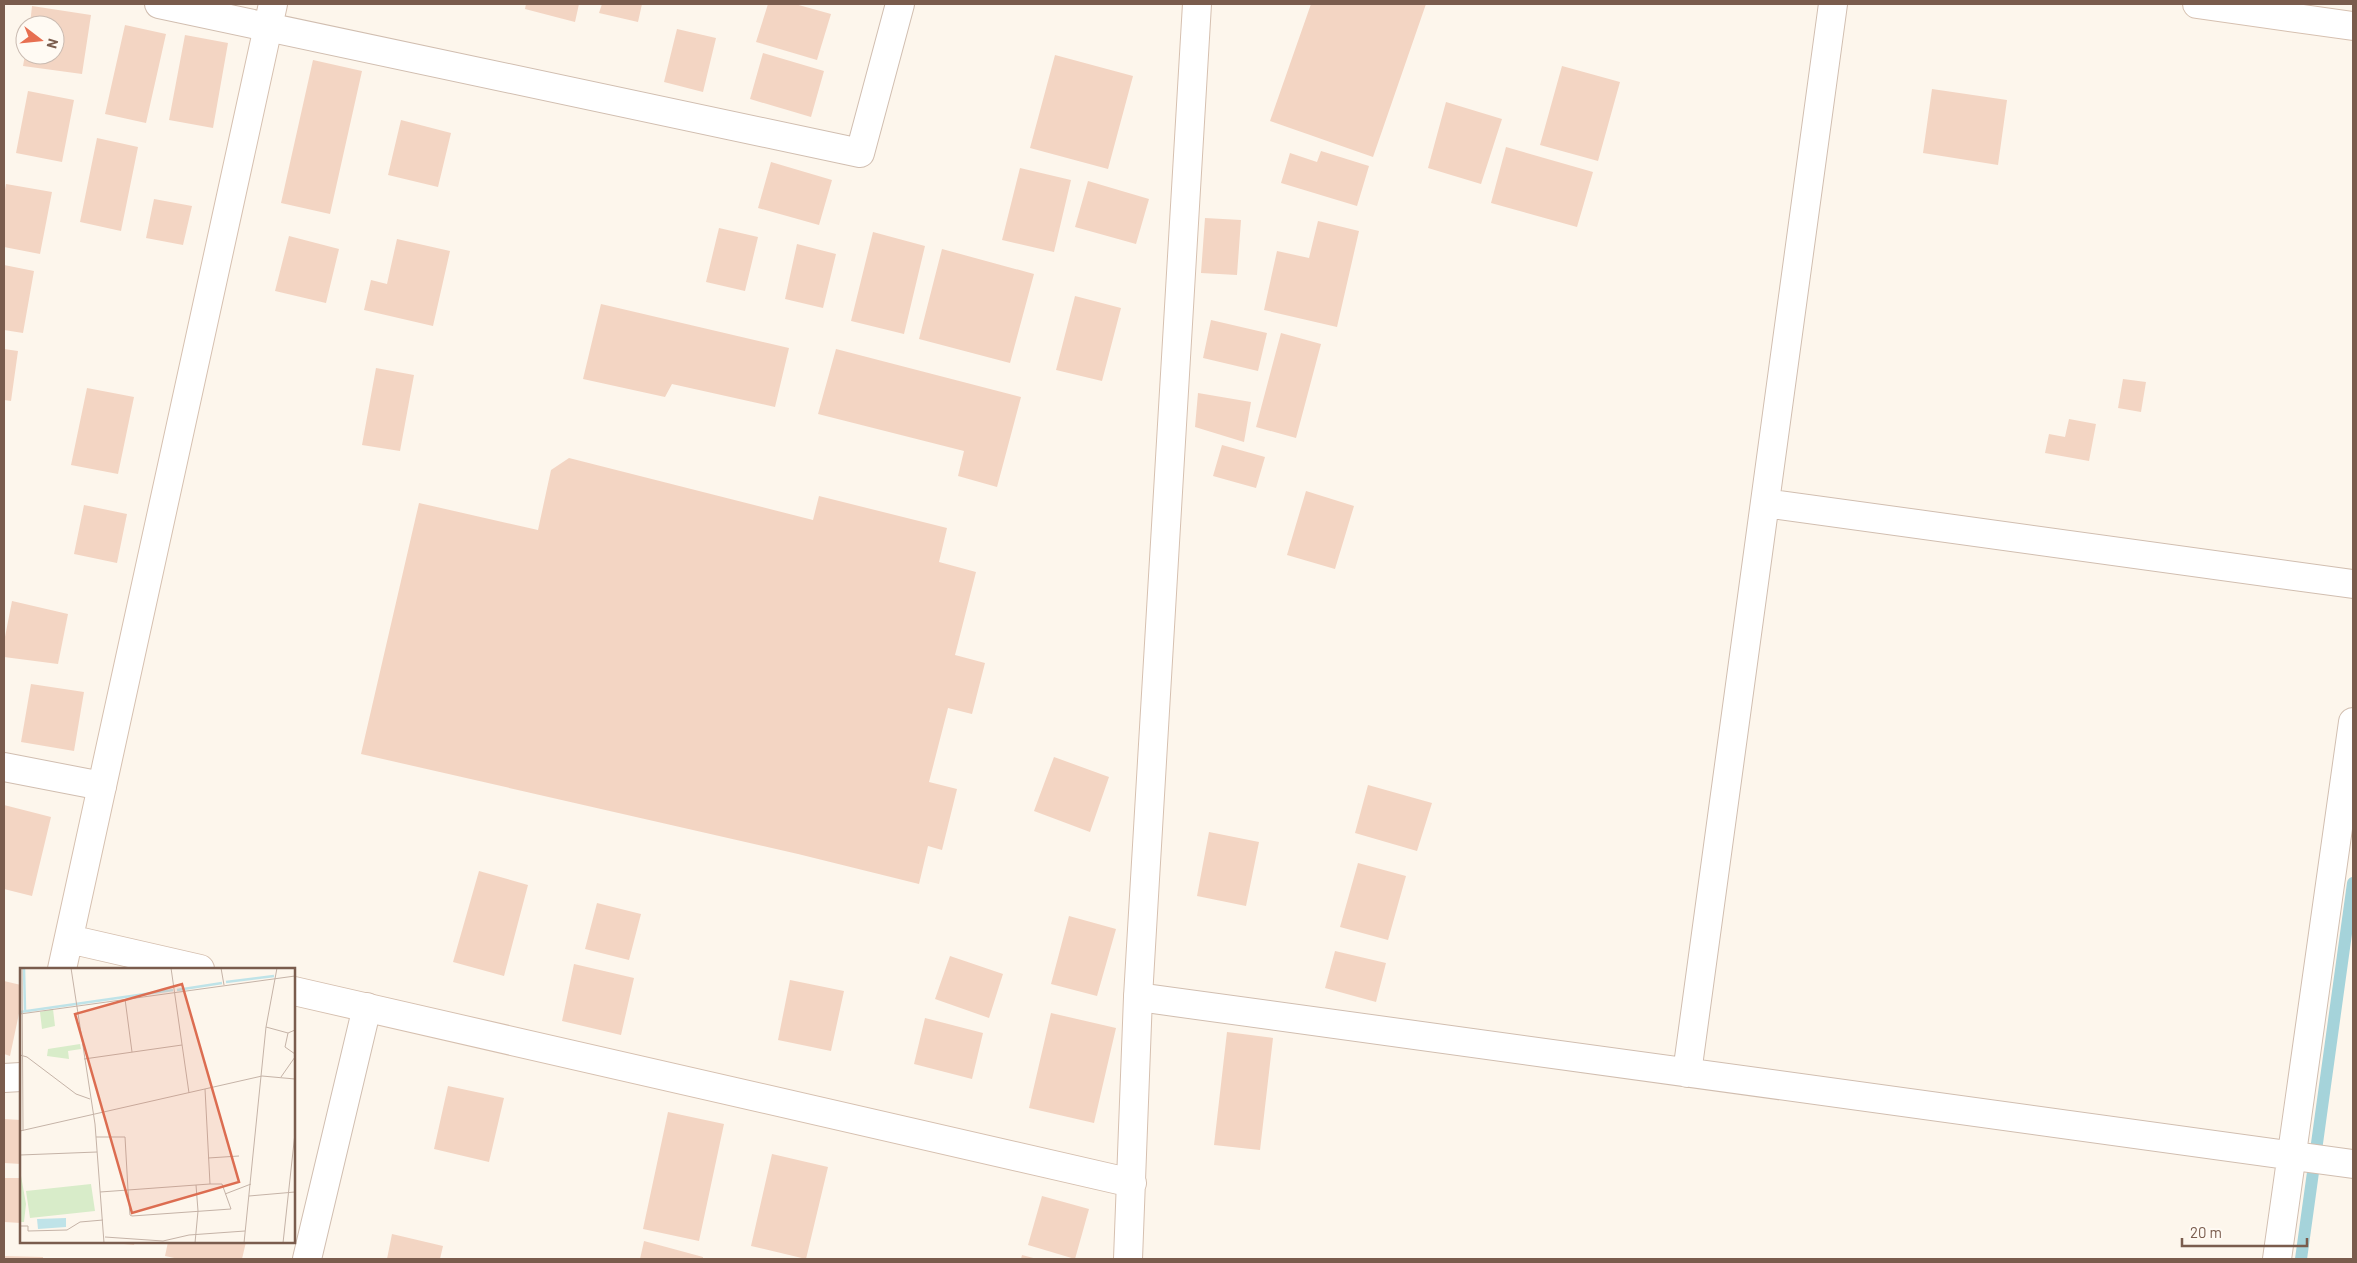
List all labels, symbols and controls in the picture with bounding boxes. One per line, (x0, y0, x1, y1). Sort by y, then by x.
north arrow (15, 15, 65, 65)
text: N (44, 37, 62, 51)
inset map (20, 968, 295, 1243)
scale bar (2182, 1216, 2307, 1248)
text: 20 m (2190, 1223, 2222, 1241)

